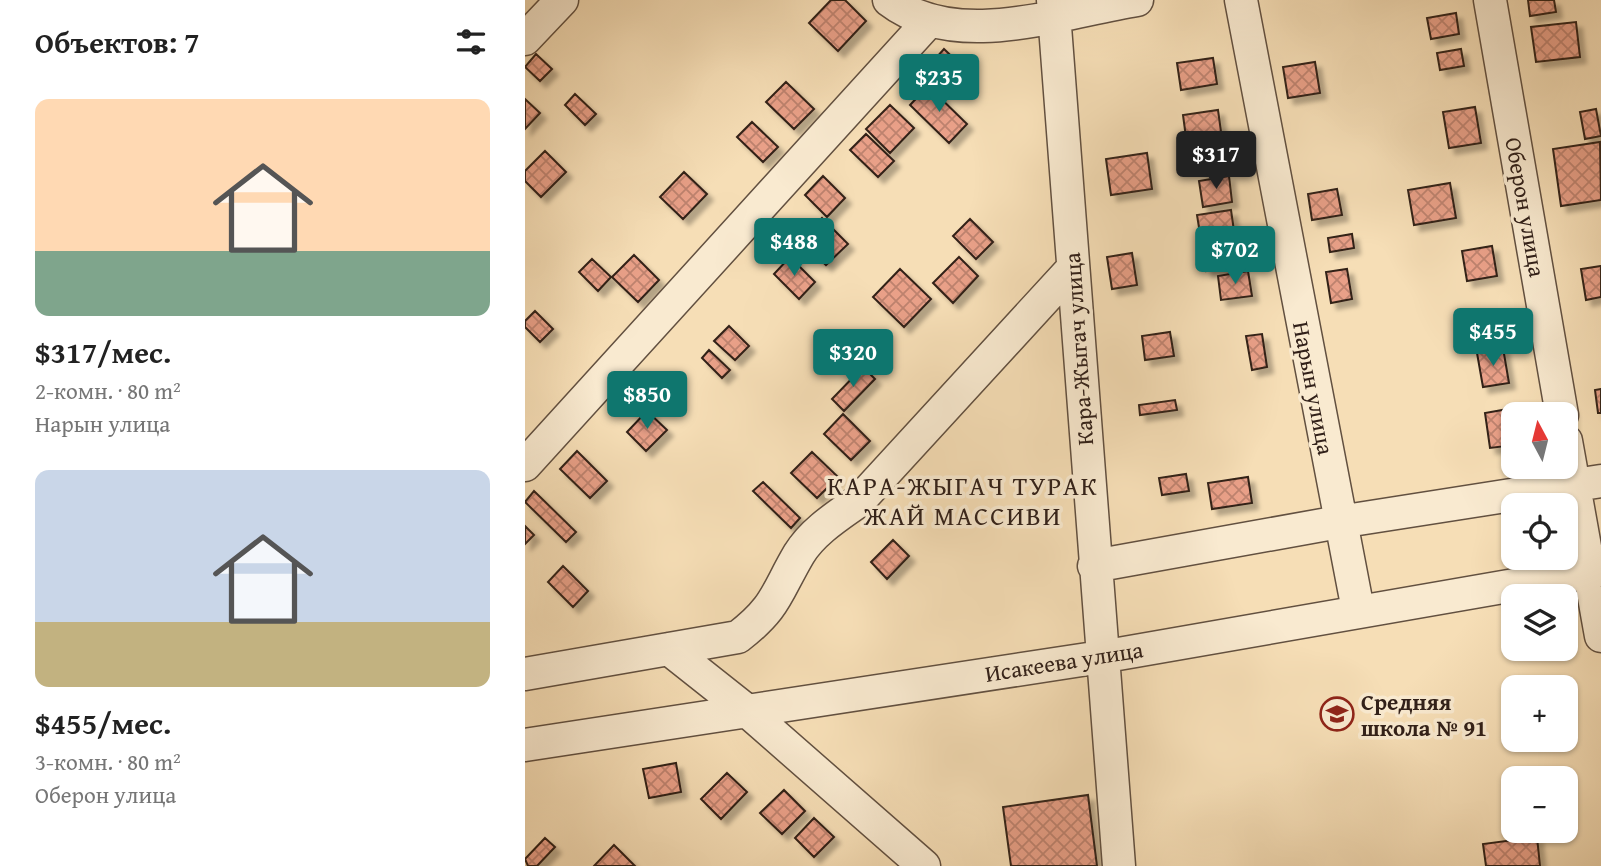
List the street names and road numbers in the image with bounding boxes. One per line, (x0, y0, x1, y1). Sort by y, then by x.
street label: Оберон улица (1497, 135, 1555, 279)
street label: Кара-Жыгач улица (1055, 252, 1101, 446)
street label: Нарын улица (1285, 318, 1343, 458)
street label: Исакеева улица (983, 632, 1145, 690)

